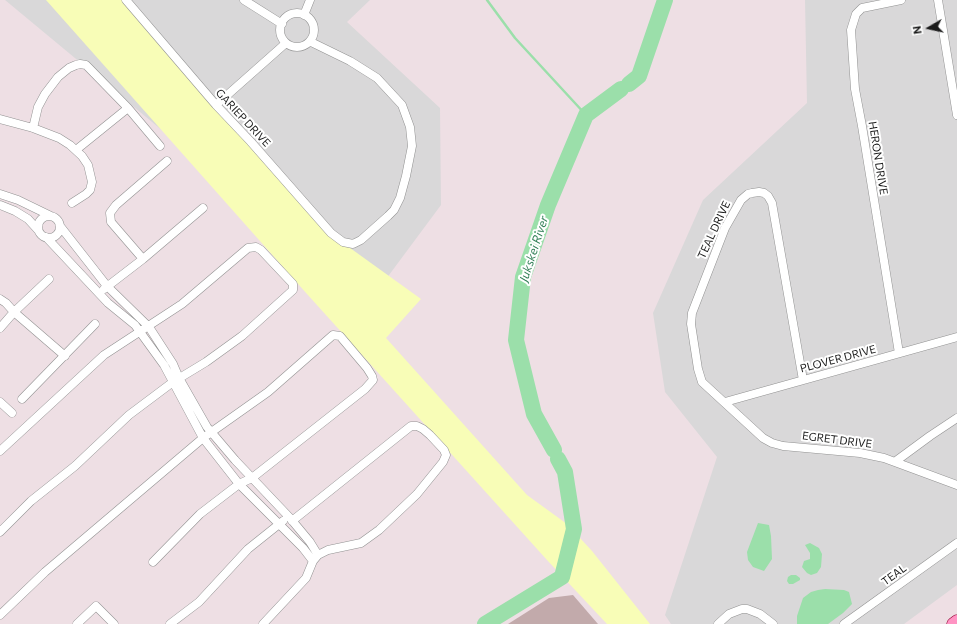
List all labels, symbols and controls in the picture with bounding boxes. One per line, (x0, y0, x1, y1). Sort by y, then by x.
north arrow (909, 8, 949, 48)
text: N (910, 25, 924, 35)
street label: GARIEP DRIVE (213, 86, 273, 150)
street label: HERON DRIVE (866, 120, 890, 196)
street label: TEAL DRIVE (695, 199, 733, 261)
water label: Jukskei River (517, 214, 551, 284)
street label: PLOVER DRIVE (799, 343, 877, 375)
street label: EGRET DRIVE (801, 429, 873, 451)
street label: TEAL (879, 562, 909, 588)

